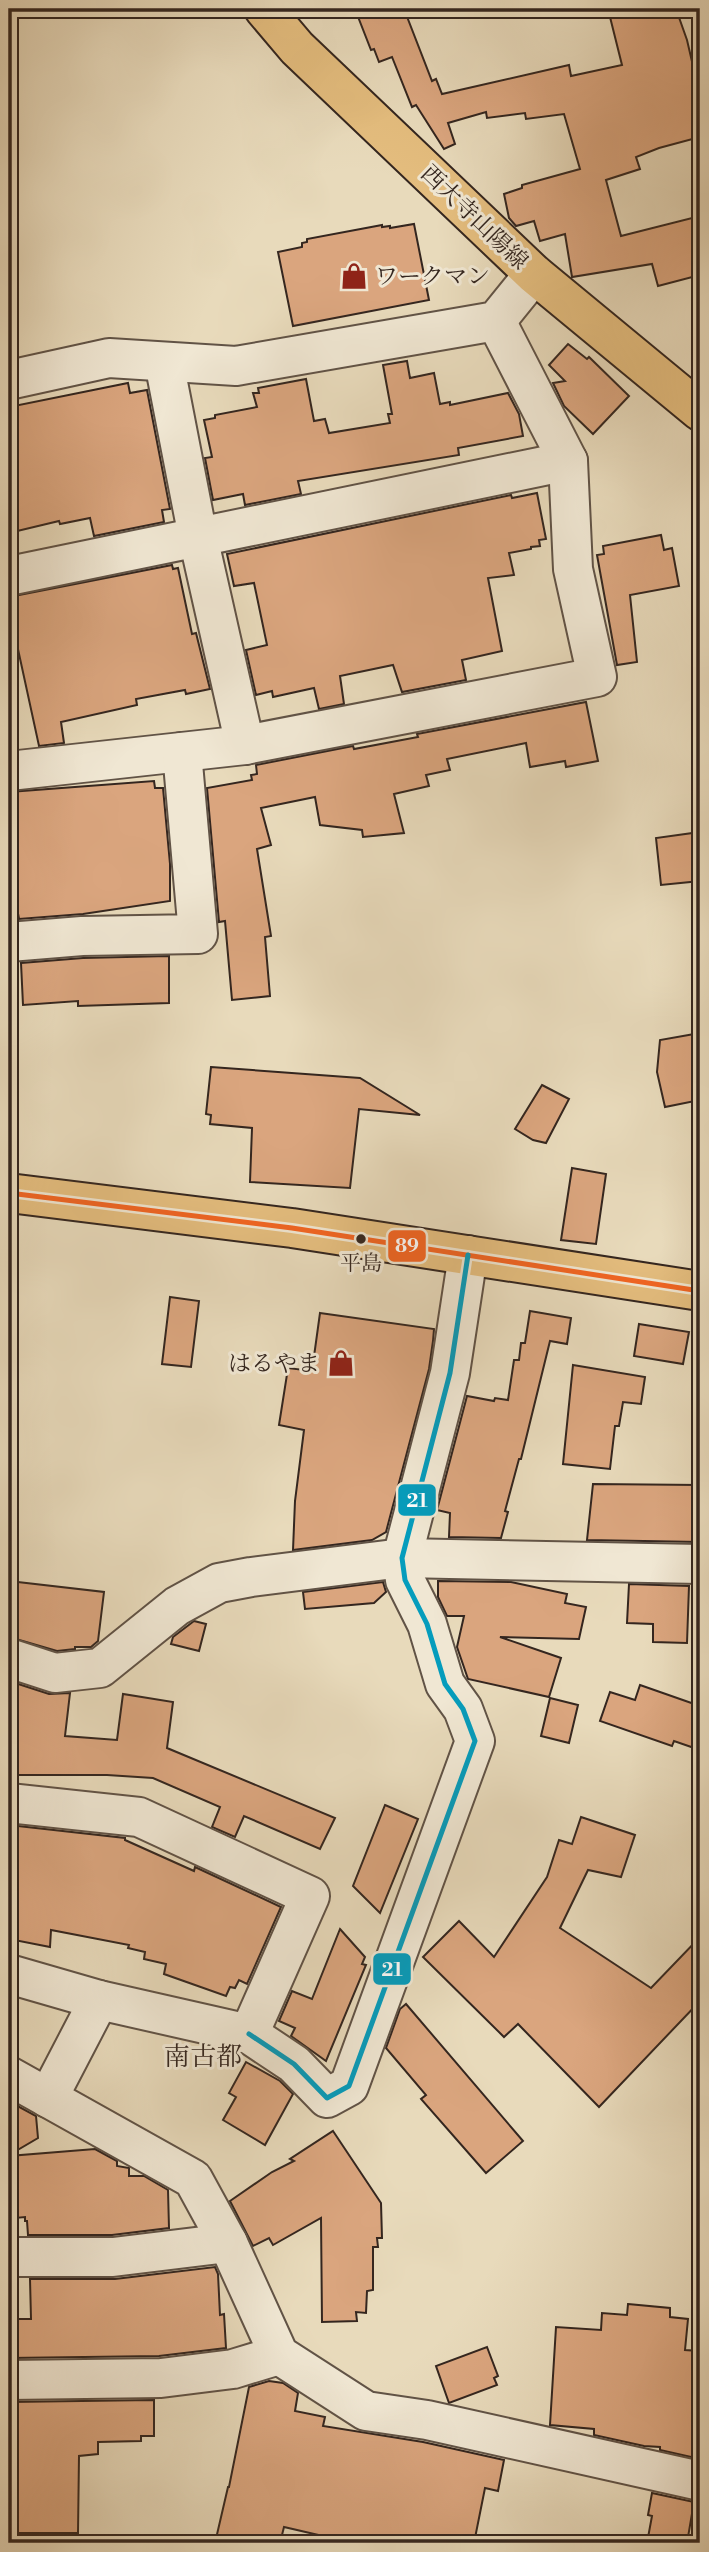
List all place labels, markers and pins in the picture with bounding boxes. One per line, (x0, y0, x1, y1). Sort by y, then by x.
shop icon: ワークマン (339, 261, 369, 291)
place label: ワークマン (375, 263, 490, 291)
marker: 平島 (354, 1232, 368, 1246)
place label: 平島 (340, 1251, 382, 1277)
shop icon: はるやま (326, 1348, 356, 1378)
place label: はるやま (228, 1350, 320, 1378)

